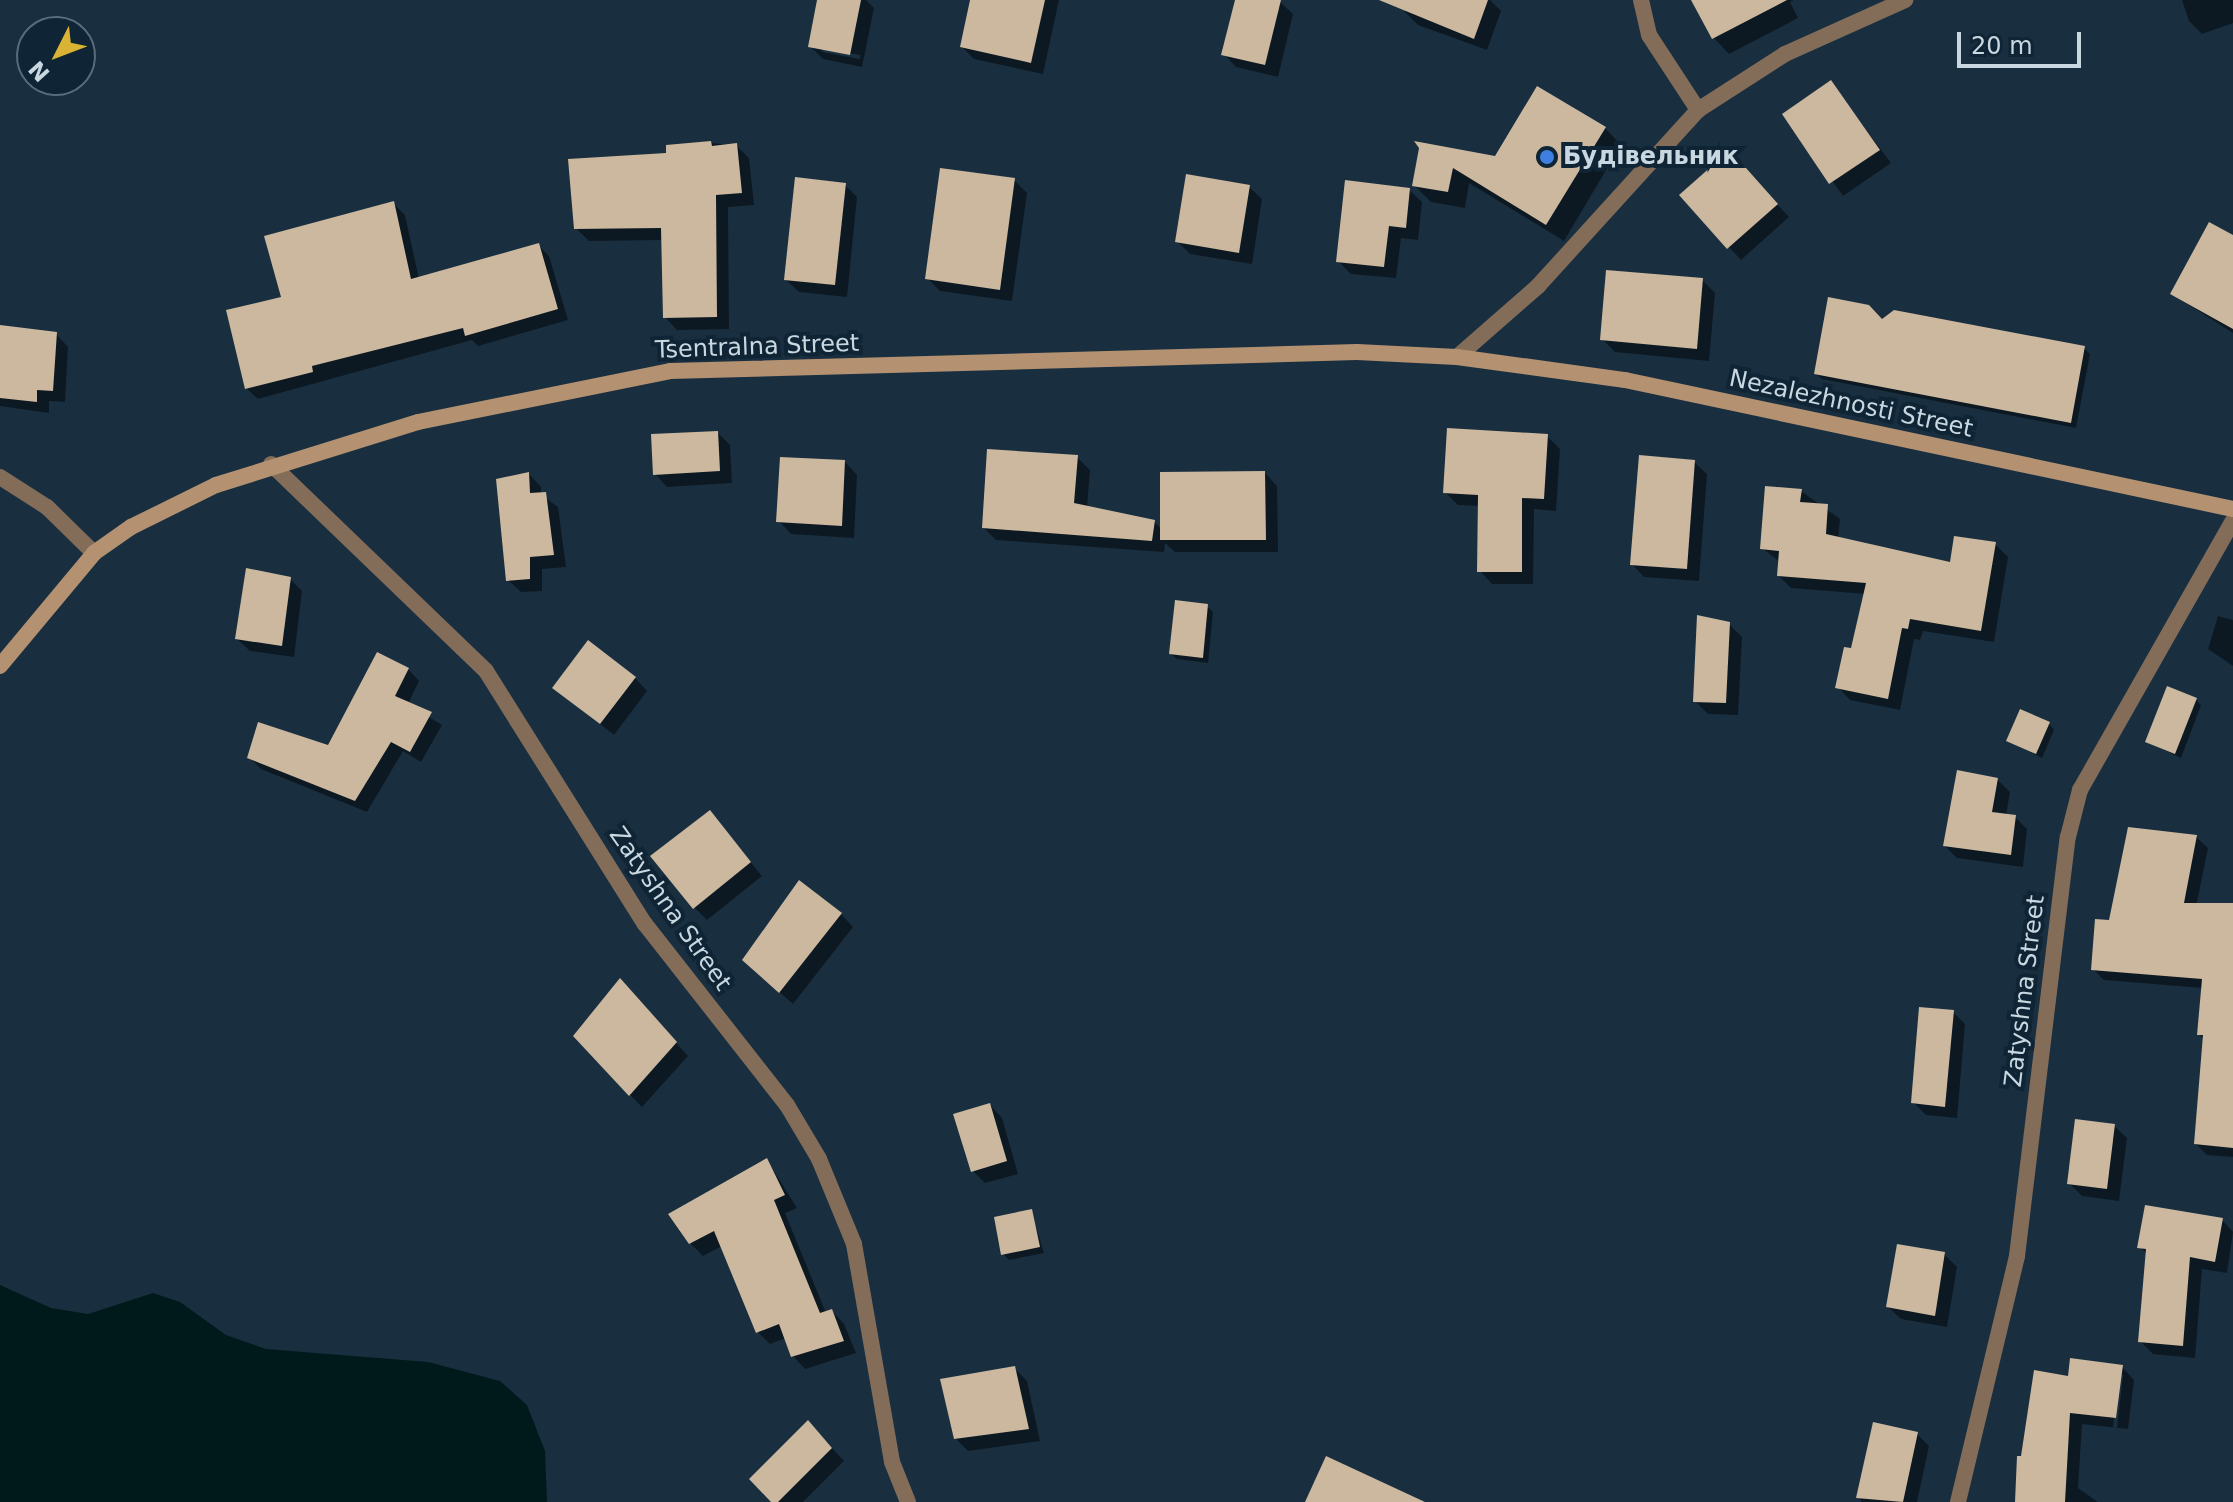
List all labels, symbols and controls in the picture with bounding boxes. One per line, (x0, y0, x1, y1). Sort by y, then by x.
north arrow (16, 16, 96, 96)
scale bar (1961, 16, 2085, 66)
text: 20 m (1971, 32, 2033, 60)
text: N (24, 56, 55, 86)
place label: Будівельник (1563, 143, 1738, 171)
marker: Будівельник (1538, 148, 1556, 166)
street label: Tsentralna Street (654, 329, 860, 365)
street label: Nezalezhnosti Street (1727, 364, 1975, 444)
street label: Zatyshna Street (603, 822, 737, 996)
street label: Zatyshna Street (1999, 893, 2051, 1089)

